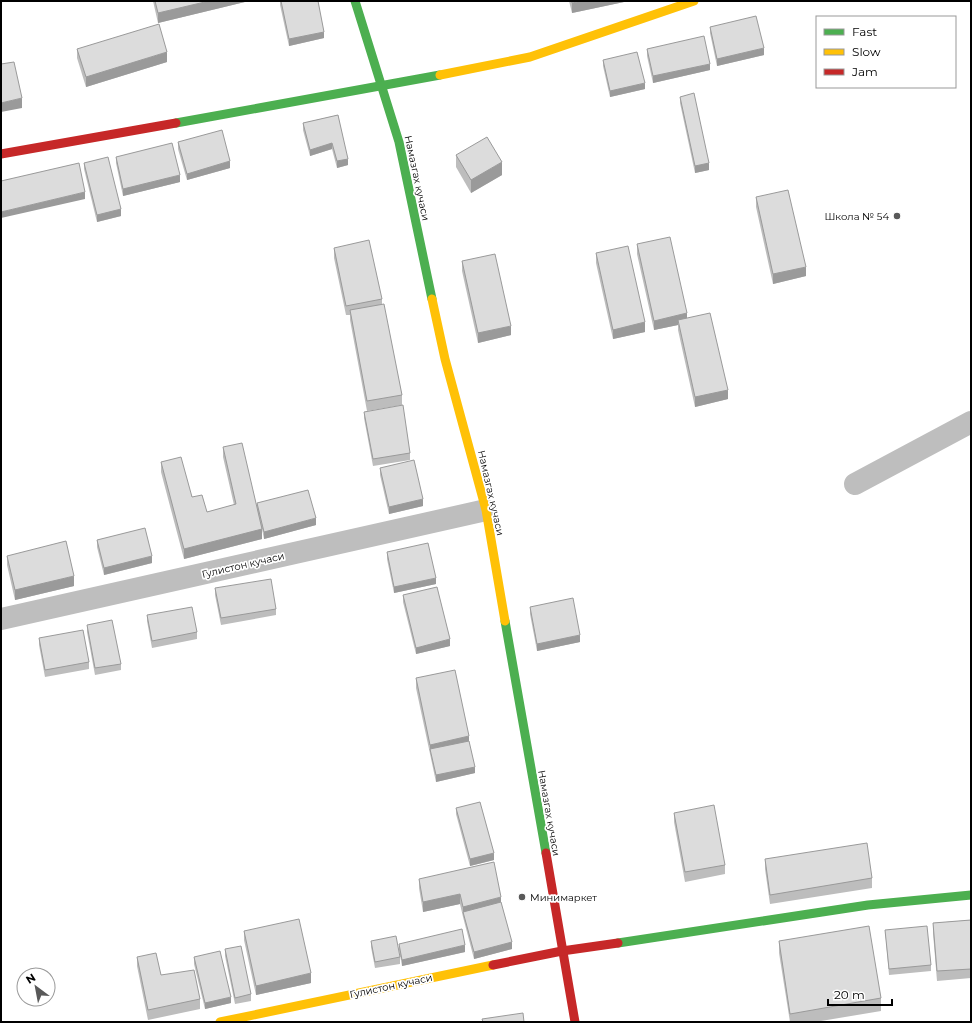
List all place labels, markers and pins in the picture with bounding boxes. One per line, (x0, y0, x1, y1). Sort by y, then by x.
place label: Школа № 54 (824, 210, 889, 223)
marker: Школа № 54 (892, 211, 902, 221)
place label: Минимаркет (530, 891, 597, 904)
marker: Минимаркет (517, 892, 527, 902)

